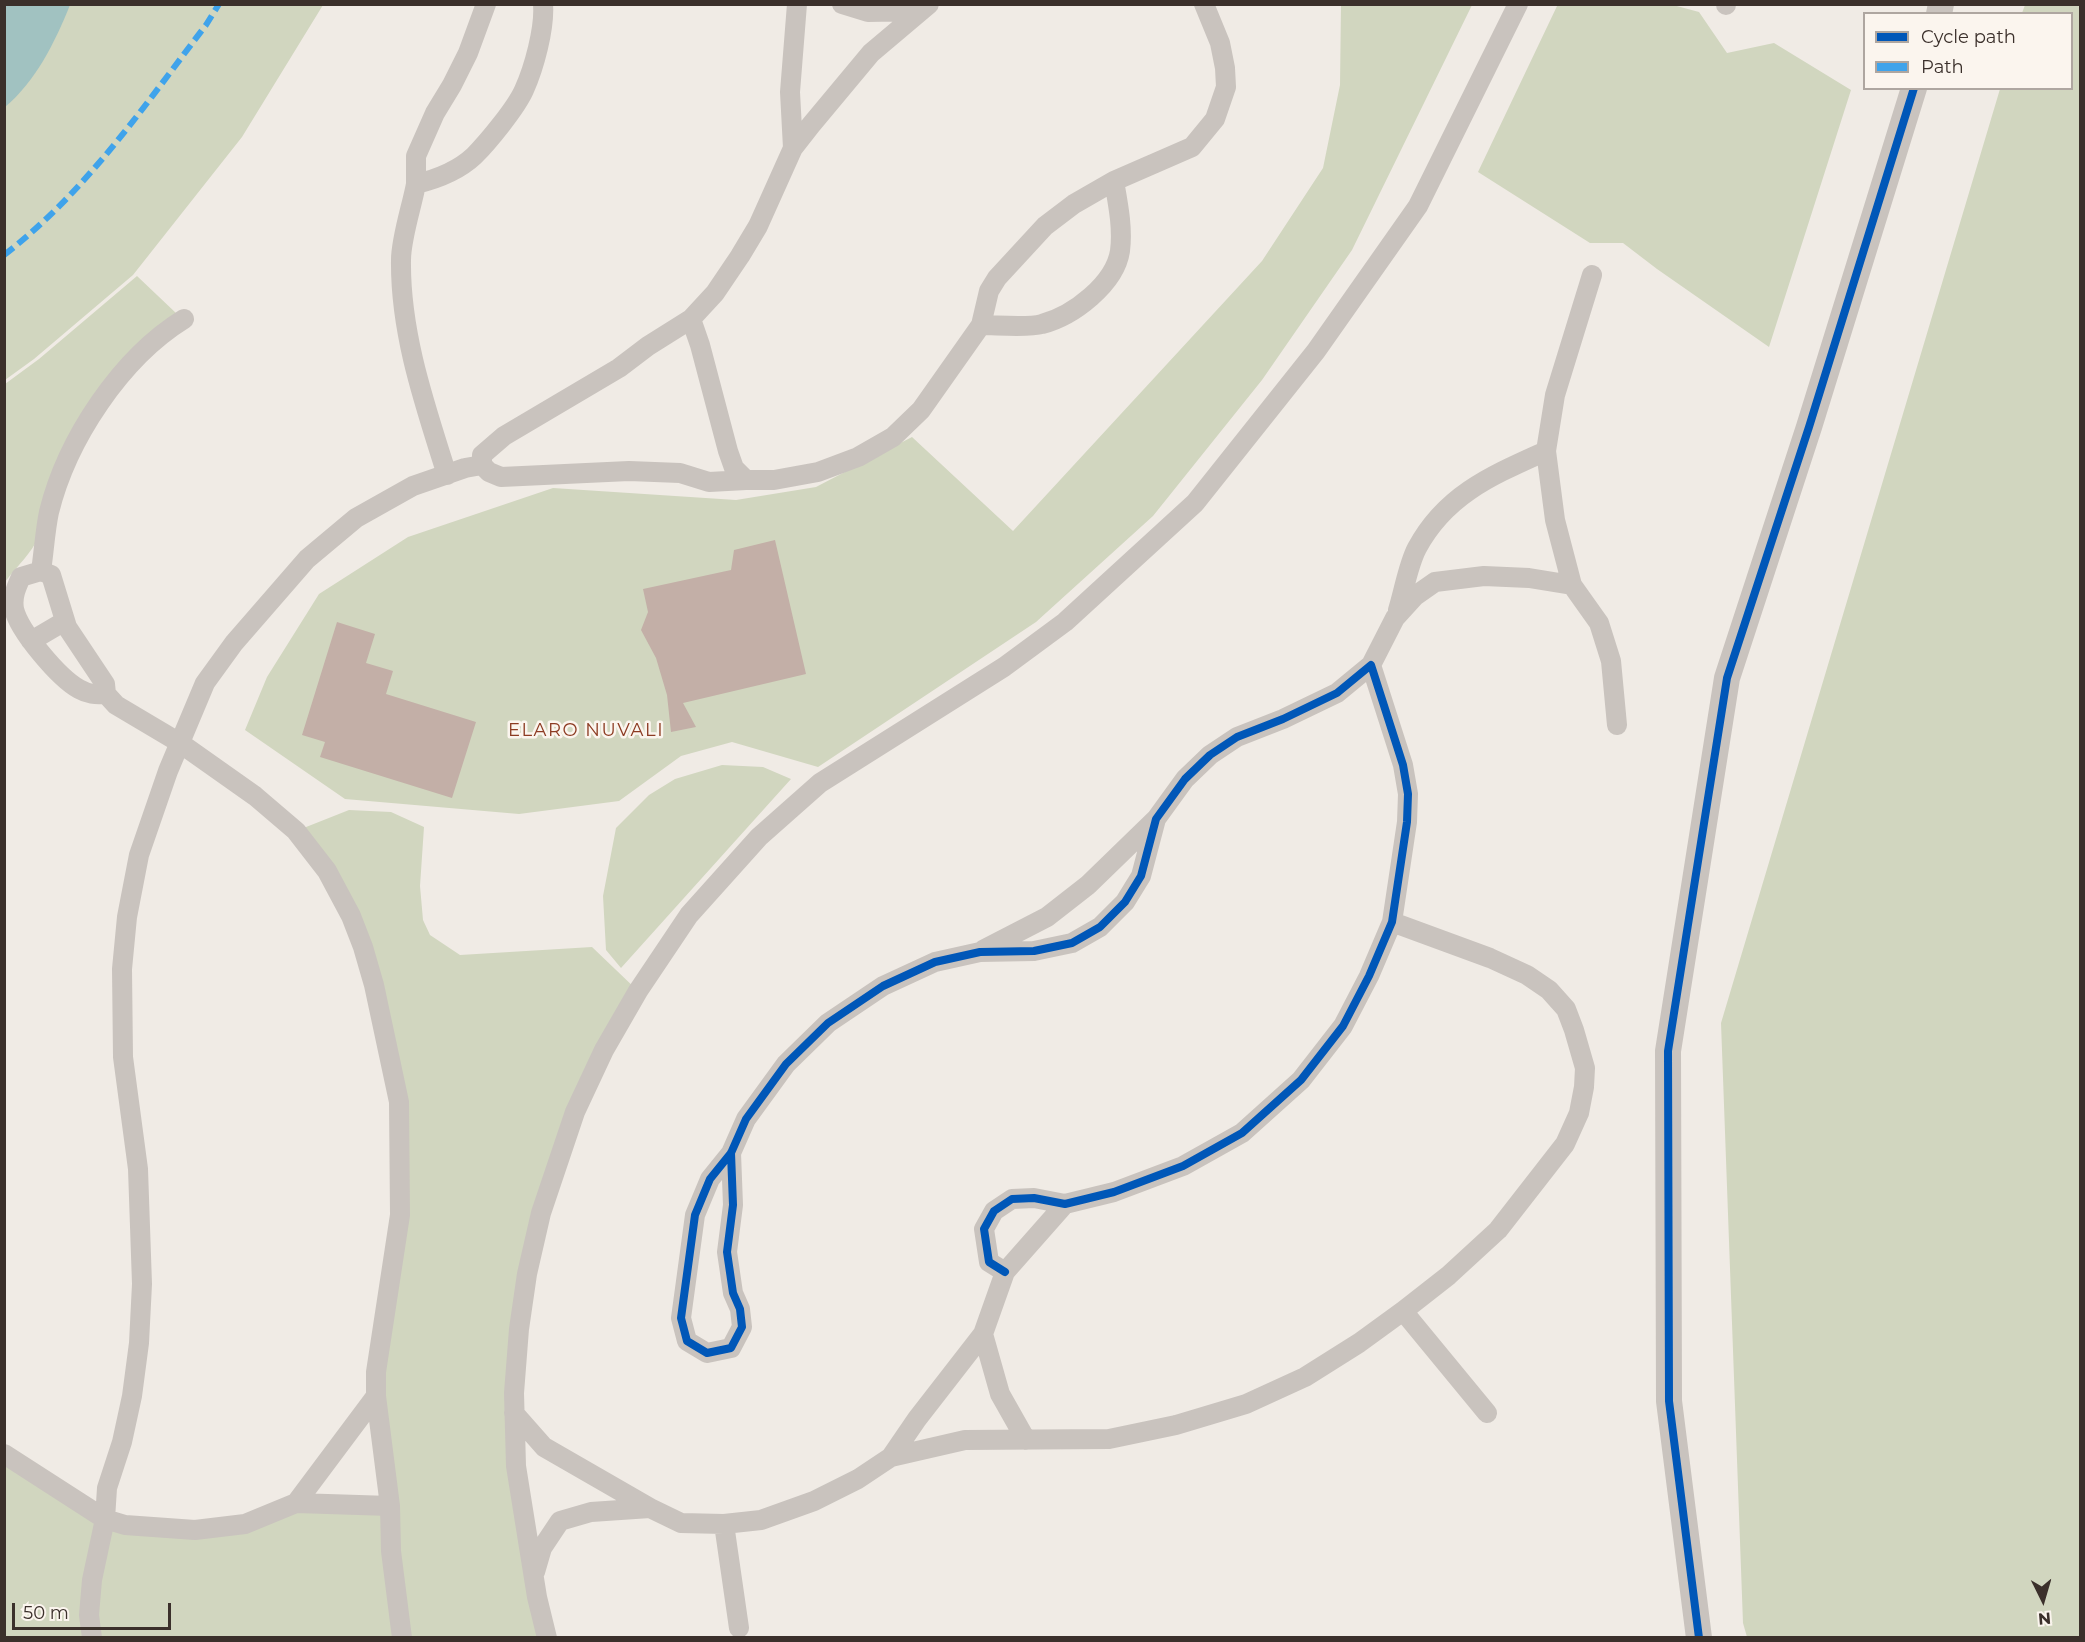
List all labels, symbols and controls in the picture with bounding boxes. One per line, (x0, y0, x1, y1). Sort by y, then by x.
legend (1863, 12, 2073, 90)
text: Cycle path (1921, 26, 2016, 48)
text: Path (1921, 56, 1964, 78)
district label: ELARO NUVALI (508, 720, 664, 742)
north arrow (2013, 1570, 2073, 1630)
scale bar (15, 1591, 174, 1629)
text: 50 m (23, 1602, 69, 1624)
text: N (2037, 1608, 2052, 1628)

